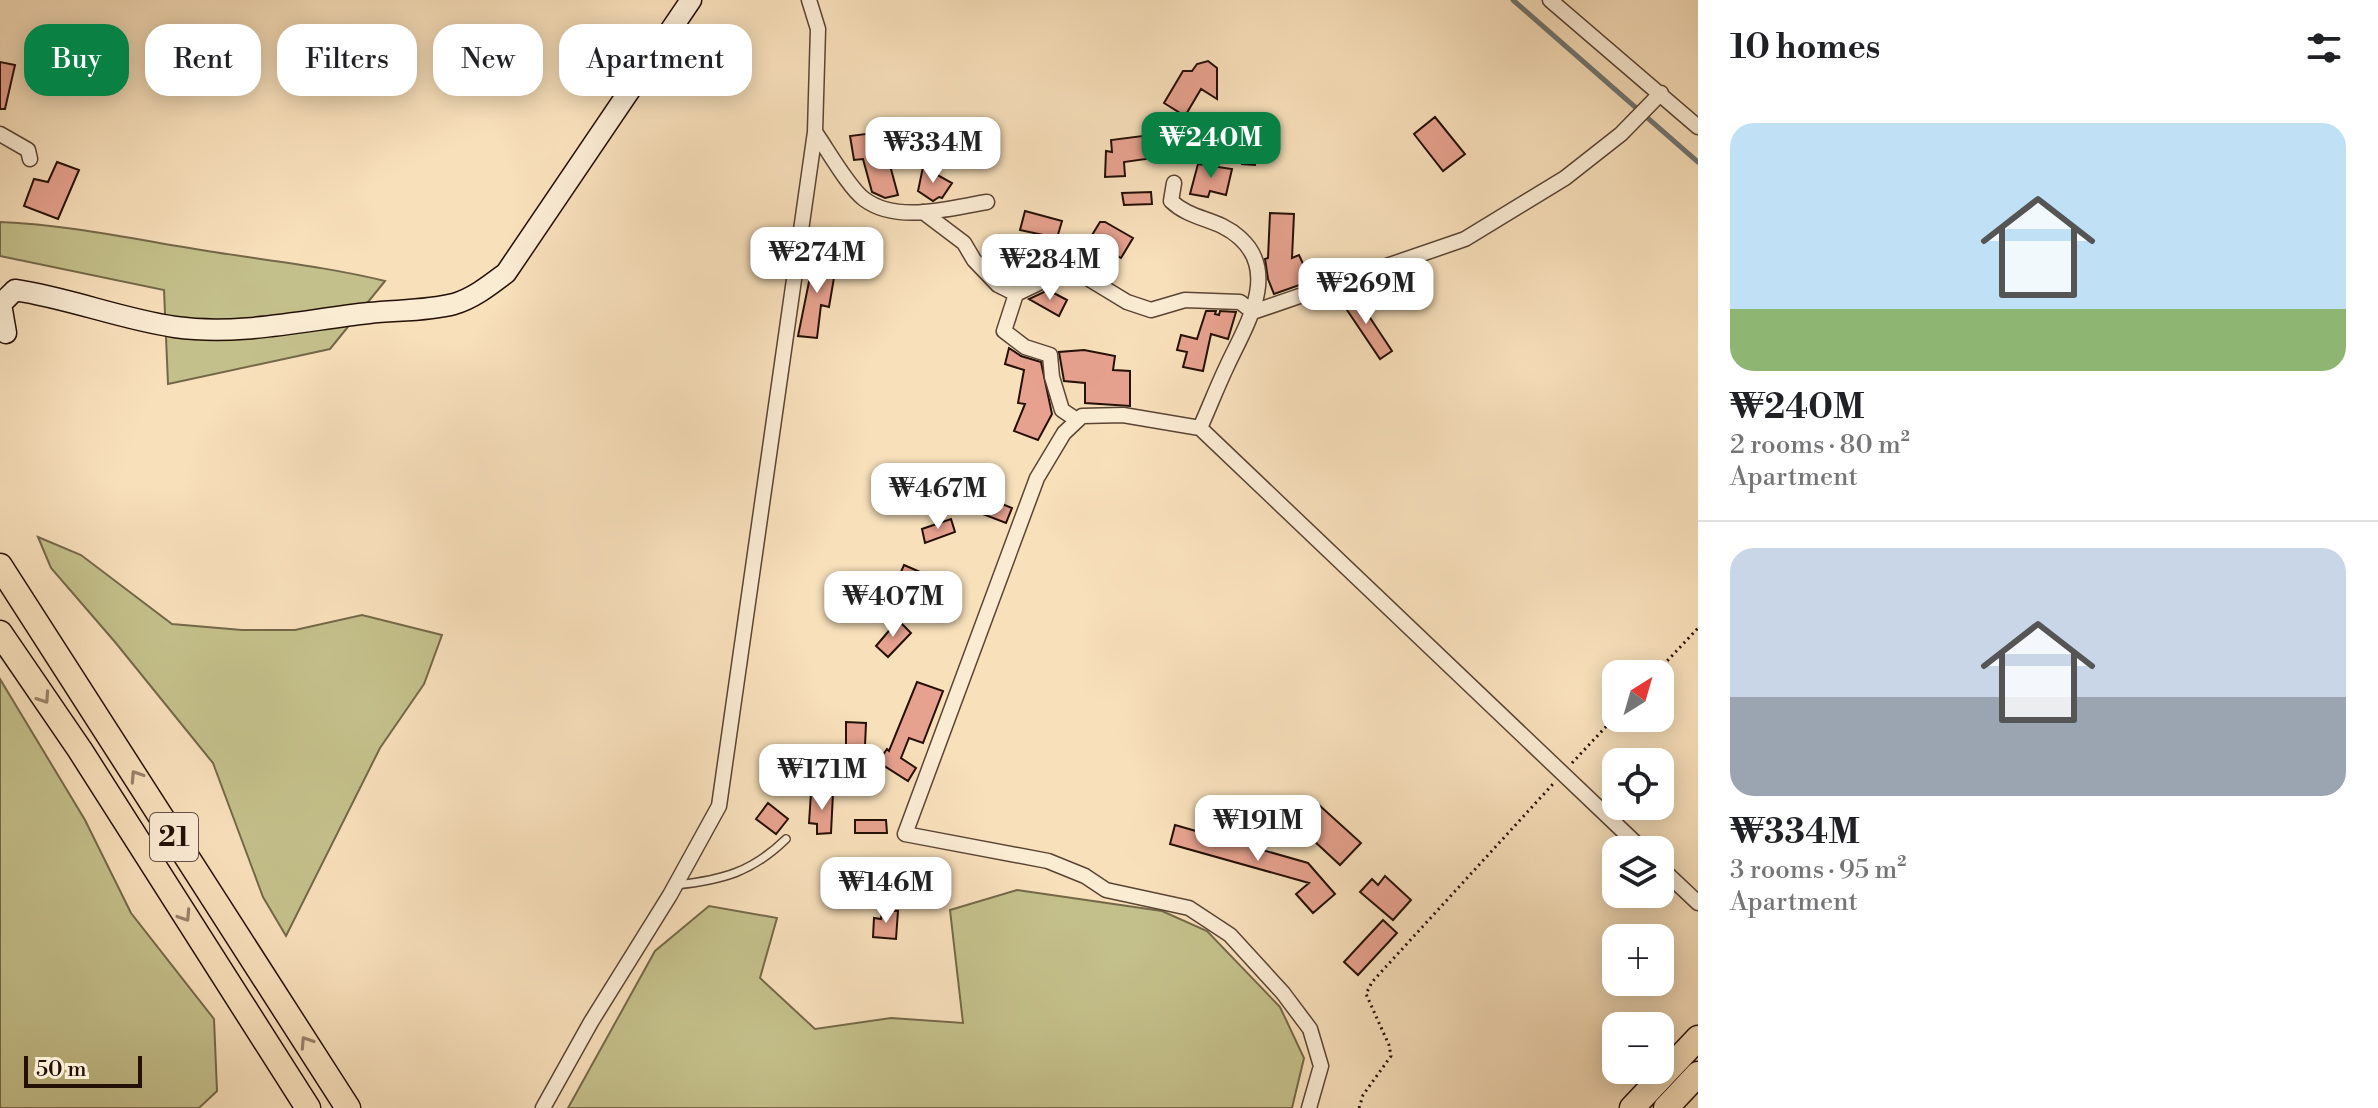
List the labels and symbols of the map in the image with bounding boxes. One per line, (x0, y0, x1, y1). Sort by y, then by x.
pin: ₩240M (1155, 112, 1267, 180)
pin: ₩334M (877, 117, 989, 185)
pin: ₩274M (761, 227, 873, 295)
pin: ₩284M (994, 234, 1106, 302)
pin: ₩269M (1310, 258, 1422, 326)
pin: ₩467M (882, 463, 994, 531)
pin: ₩407M (837, 571, 949, 639)
north arrow (1602, 660, 1674, 732)
one-way arrow (34, 689, 49, 703)
pin: ₩171M (766, 744, 878, 812)
one-way arrow (130, 770, 145, 785)
pin: ₩191M (1202, 795, 1314, 863)
road number: 21 (150, 813, 198, 861)
pin: ₩146M (830, 857, 942, 925)
one-way arrow (176, 907, 191, 922)
one-way arrow (301, 1037, 316, 1051)
scale bar (24, 1052, 142, 1088)

